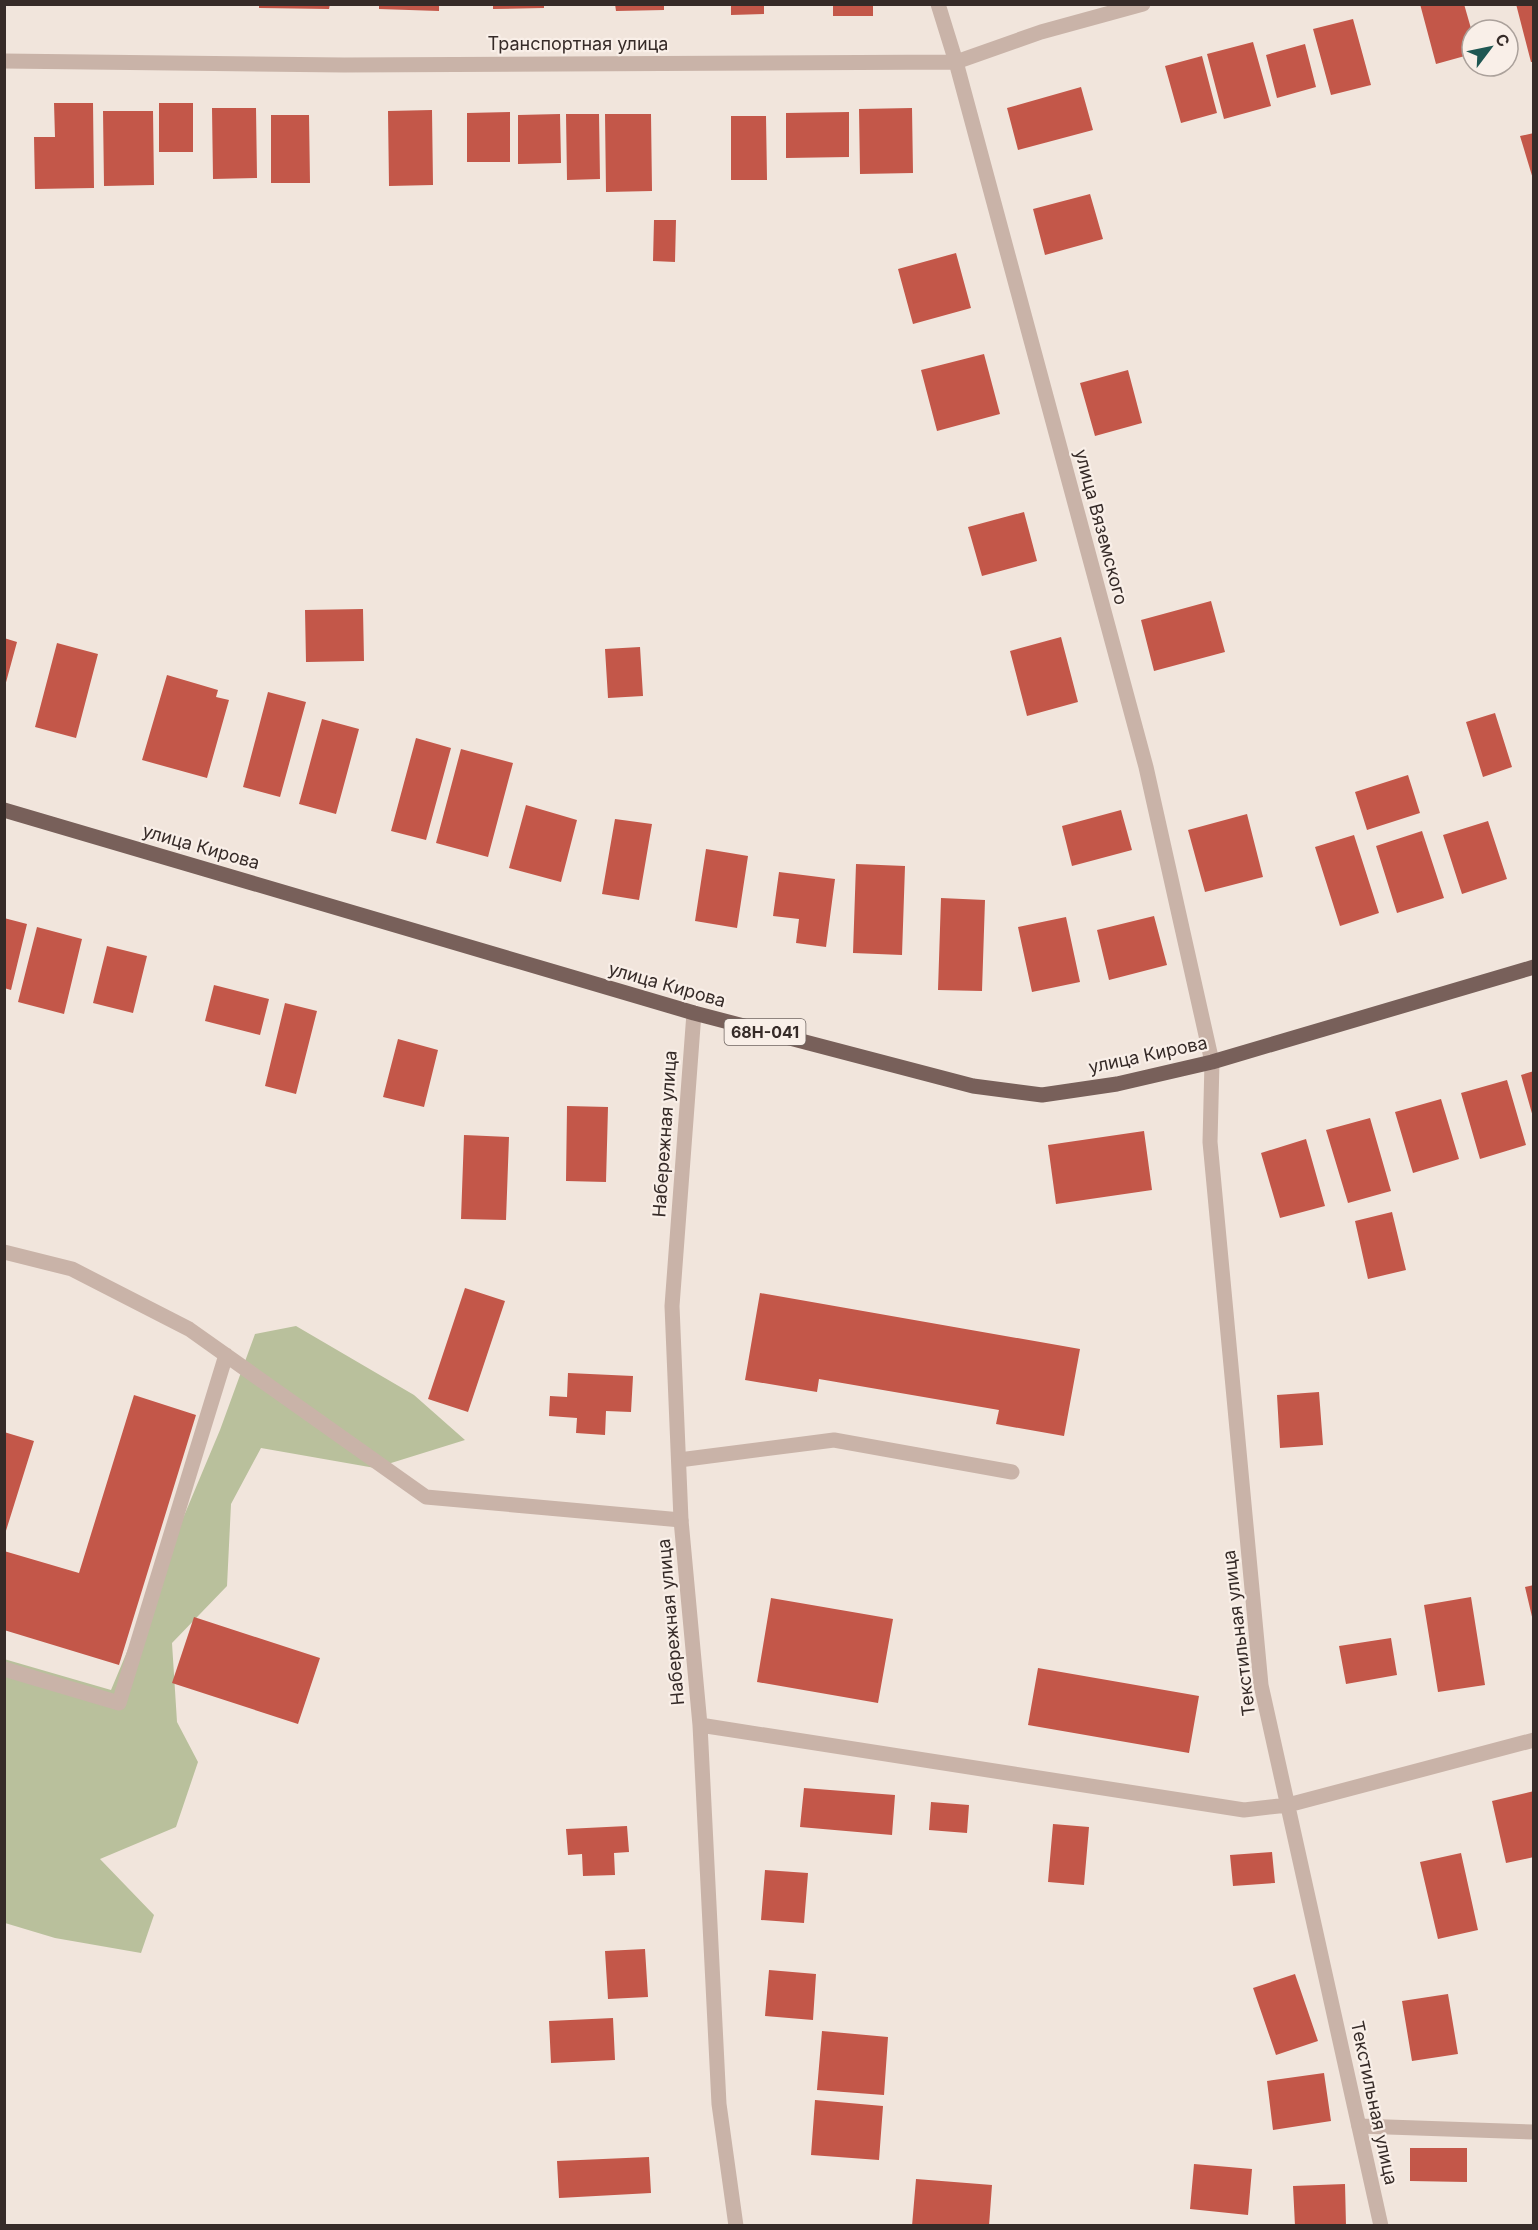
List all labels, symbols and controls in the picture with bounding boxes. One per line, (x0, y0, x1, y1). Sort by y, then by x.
north arrow (1460, 18, 1520, 78)
text: С (1491, 30, 1514, 51)
street label: Транспортная улица (488, 33, 668, 54)
street label: улица Вяземского (1071, 447, 1132, 607)
street label: улица Кирова (140, 820, 262, 873)
street label: улица Кирова (606, 958, 728, 1011)
road number: 68Н-041 (724, 1019, 806, 1045)
street label: улица Кирова (1087, 1032, 1209, 1077)
street label: Набережная улица (648, 1050, 681, 1218)
street label: Набережная улица (653, 1538, 688, 1706)
street label: Текстильная улица (1218, 1549, 1259, 1717)
street label: Текстильная улица (1347, 2019, 1402, 2187)

